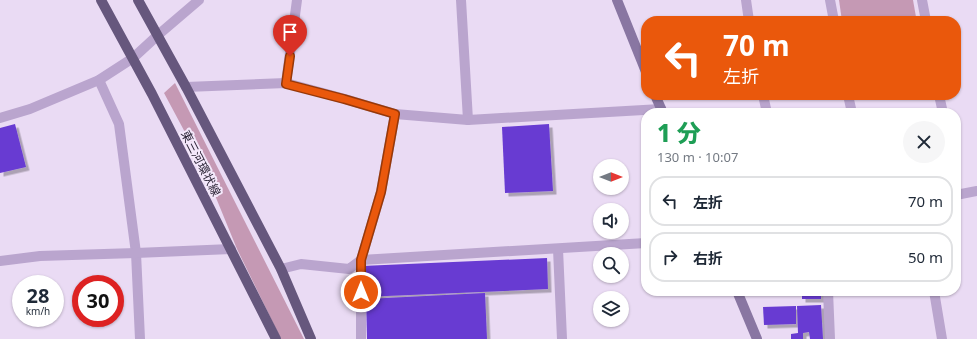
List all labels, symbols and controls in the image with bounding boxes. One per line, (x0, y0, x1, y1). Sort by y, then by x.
pin (273, 15, 307, 56)
icon: arrive (279, 21, 301, 43)
text: 70 m (723, 26, 790, 64)
icon: left (657, 32, 709, 84)
text: 左折 (723, 64, 759, 88)
text: 1 分 (657, 116, 701, 149)
button: close (903, 121, 945, 163)
street label: 東三河環状線 (177, 127, 225, 199)
text: 130 m · 10:07 (657, 148, 738, 166)
north arrow (593, 159, 629, 195)
map controls (593, 159, 629, 327)
icon: left (659, 190, 681, 212)
text: 70 m (908, 191, 943, 211)
text: 左折 (693, 192, 723, 212)
button: sound (593, 203, 629, 239)
icon: right (659, 246, 681, 268)
button: search (593, 247, 629, 283)
text: 50 m (908, 247, 943, 267)
text: 右折 (693, 248, 723, 268)
position arrow (340, 271, 382, 313)
speed limit sign: 30 (72, 275, 124, 327)
text: 28 (27, 282, 49, 309)
button: layers (593, 291, 629, 327)
text: km/h (26, 304, 50, 318)

